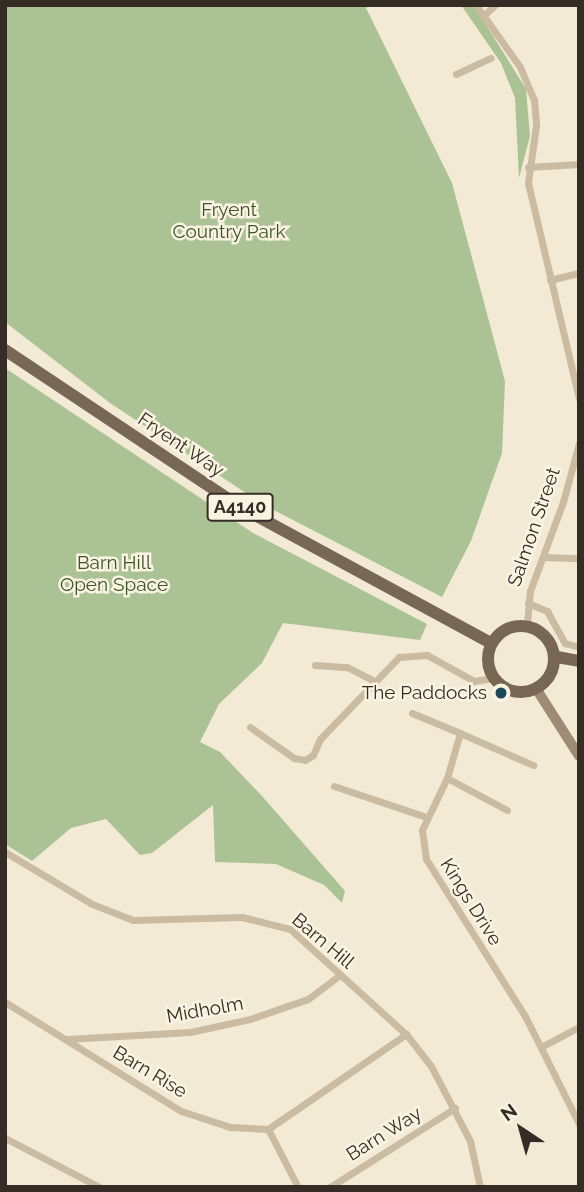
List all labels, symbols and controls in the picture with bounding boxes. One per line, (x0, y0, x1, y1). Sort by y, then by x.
park label: Fryent Country Park (172, 199, 286, 243)
street label: Fryent Way (133, 408, 229, 482)
street label: Salmon Street (503, 464, 565, 590)
road number: A4140 (205, 492, 275, 522)
park label: Barn Hill Open Space (60, 552, 168, 596)
place label: The Paddocks (362, 682, 487, 704)
marker: The Paddocks (493, 685, 509, 701)
street label: Kings Drive (435, 854, 507, 950)
street label: Barn Hill (287, 908, 359, 974)
street label: Midholm (165, 992, 245, 1028)
street label: Barn Rise (109, 1041, 191, 1103)
north arrow (486, 1094, 556, 1164)
text: N (496, 1099, 521, 1125)
street label: Barn Way (342, 1102, 426, 1166)

